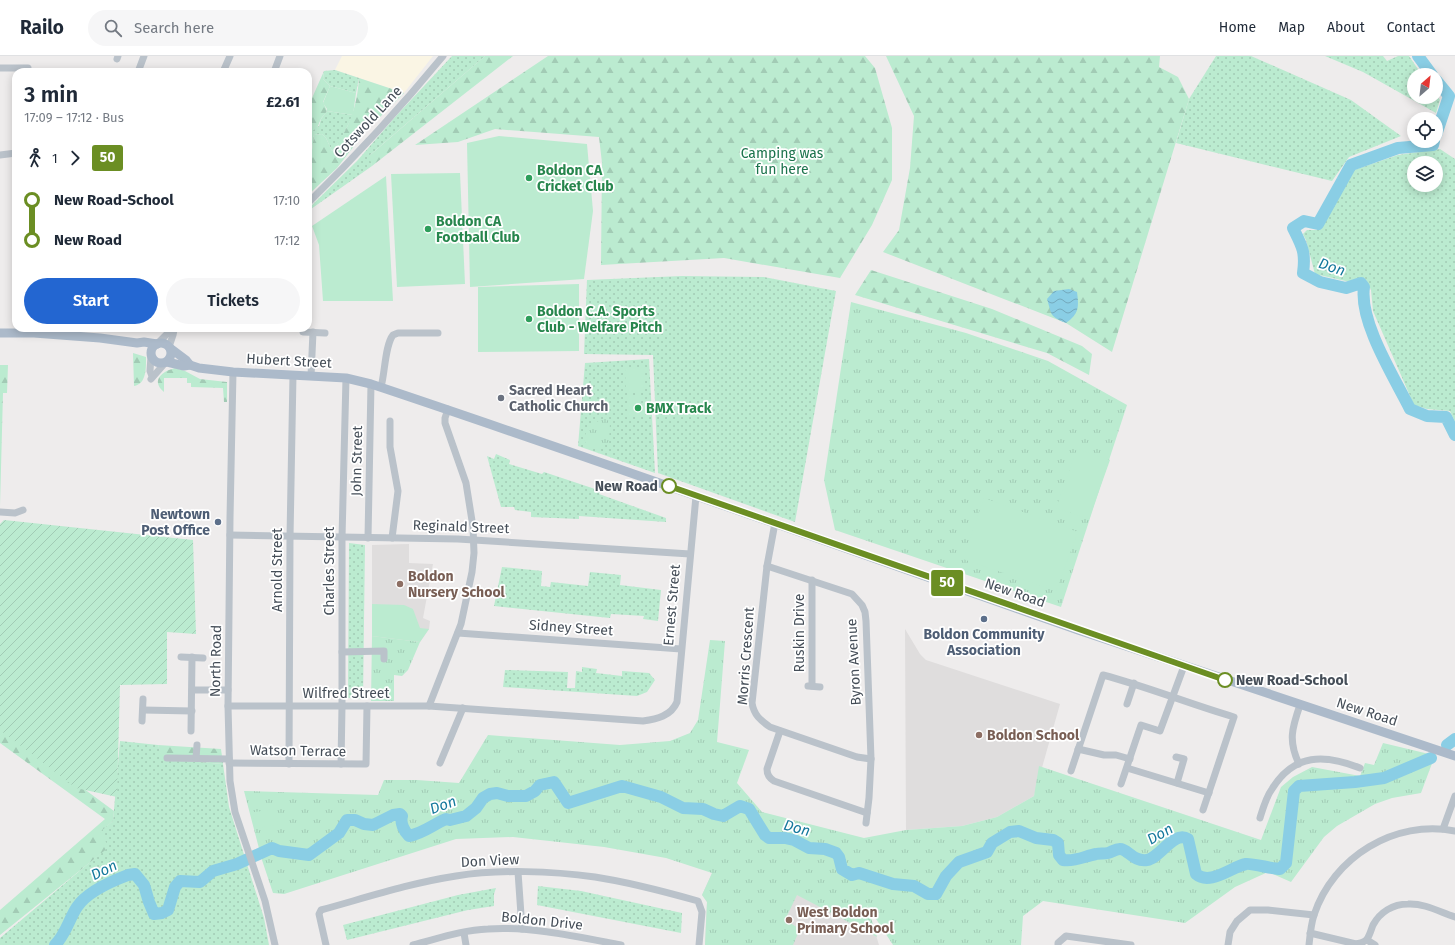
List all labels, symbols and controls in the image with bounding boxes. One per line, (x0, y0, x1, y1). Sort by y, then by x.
search box (88, 10, 368, 46)
text: Railo (20, 16, 64, 39)
icon: search (102, 17, 124, 39)
text: Search here (134, 19, 214, 37)
text: Home (1219, 19, 1256, 36)
text: Map (1278, 19, 1305, 36)
text: About (1327, 19, 1365, 36)
text: Contact (1387, 19, 1435, 36)
north arrow (1407, 68, 1443, 104)
map controls (1407, 68, 1443, 192)
text: 3 min (24, 81, 78, 108)
street label: Cotswold Lane (330, 83, 406, 161)
text: £2.61 (266, 93, 300, 111)
text: 17:09 – 17:12 · Bus (24, 110, 124, 125)
button: locate (1407, 112, 1443, 148)
park label: Camping was fun here (741, 145, 824, 178)
icon: walk (24, 147, 46, 169)
icon: forward (64, 147, 86, 169)
text: 50 (100, 149, 115, 166)
text: 1 (52, 151, 58, 166)
button: layers (1407, 156, 1443, 192)
place label: Boldon CA Cricket Club (537, 162, 614, 195)
marker: Boldon CA Cricket Club (524, 173, 534, 183)
text: New Road-School (54, 191, 174, 209)
text: 17:10 (273, 193, 300, 208)
place label: Boldon CA Football Club (436, 213, 520, 246)
marker: Boldon CA Football Club (423, 224, 433, 234)
text: New Road (54, 231, 122, 249)
text: 17:12 (274, 233, 300, 248)
water label: Don (1316, 254, 1348, 280)
button: Start (24, 278, 158, 324)
button: Tickets (166, 278, 300, 324)
place label: Boldon C.A. Sports Club - Welfare Pitch (537, 303, 662, 336)
marker: Boldon C.A. Sports Club - Welfare Pitch (524, 314, 534, 324)
street label: Hubert Street (246, 350, 333, 372)
place label: Sacred Heart Catholic Church (509, 382, 608, 415)
marker: Sacred Heart Catholic Church (496, 393, 506, 403)
place label: BMX Track (646, 400, 712, 417)
marker: BMX Track (633, 403, 643, 413)
street label: John Street (348, 425, 366, 496)
place label: New Road (595, 478, 658, 495)
marker: New Road (661, 478, 677, 494)
place label: Newtown Post Office (141, 506, 210, 539)
marker: Newtown Post Office (213, 517, 223, 527)
street label: Reginald Street (412, 517, 511, 537)
street label: Charles Street (321, 526, 338, 615)
street label: Arnold Street (269, 527, 286, 612)
street label: Ernest Street (660, 563, 684, 647)
place label: Boldon Nursery School (408, 568, 506, 601)
line badge: 50 (929, 570, 965, 596)
text: 50 (939, 574, 955, 591)
street label: New Road (982, 575, 1048, 611)
marker: Boldon Nursery School (395, 579, 405, 589)
street label: Ruskin Drive (791, 593, 808, 673)
street label: Morris Crescent (734, 606, 758, 706)
marker: Boldon Community Association (979, 614, 989, 624)
street label: Sidney Street (528, 617, 615, 639)
street label: Byron Avenue (843, 618, 865, 706)
street label: North Road (207, 625, 225, 697)
place label: Boldon Community Association (923, 626, 1045, 659)
marker: New Road-School (1217, 672, 1233, 688)
place label: New Road-School (1236, 672, 1349, 689)
street label: Wilfred Street (303, 685, 390, 702)
street label: New Road (1334, 694, 1400, 730)
place label: Boldon School (987, 727, 1080, 744)
marker: Boldon School (974, 730, 984, 740)
street label: Watson Terrace (250, 742, 346, 760)
water label: Don (427, 792, 459, 818)
water label: Don (782, 816, 812, 840)
water label: Don (1144, 819, 1176, 849)
street label: Don View (460, 851, 520, 871)
water label: Don (88, 856, 120, 884)
place label: West Boldon Primary School (797, 904, 895, 937)
street label: Boldon Drive (500, 908, 584, 934)
marker: West Boldon Primary School (784, 915, 794, 925)

